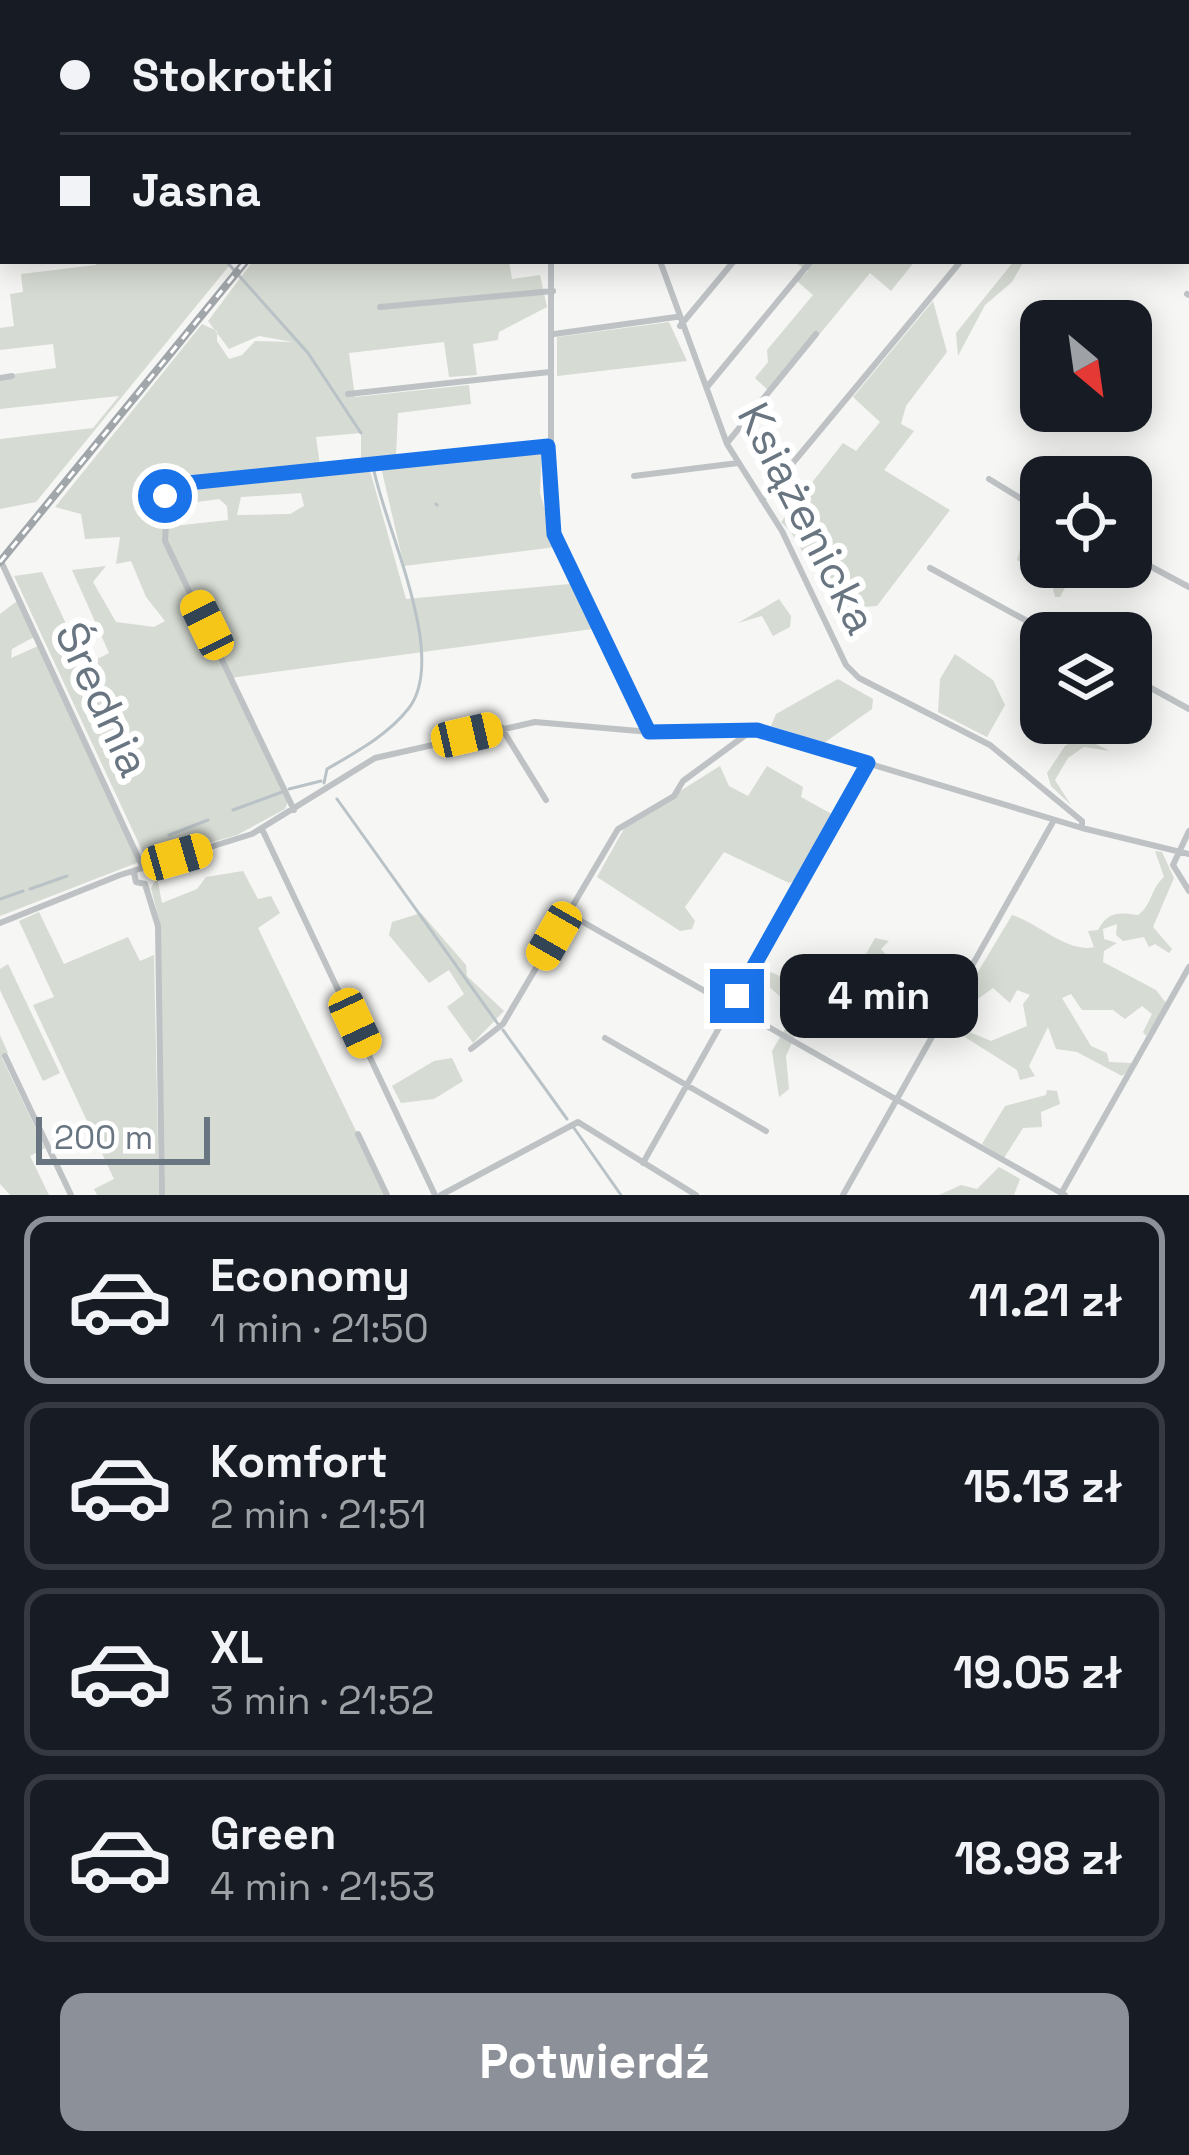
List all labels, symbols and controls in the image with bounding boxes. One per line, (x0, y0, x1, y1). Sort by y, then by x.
text: Stokrotki (132, 47, 334, 104)
text: Jasna (132, 162, 261, 219)
north arrow (1020, 300, 1152, 432)
map controls (1020, 300, 1152, 744)
street label: Książenicka (725, 393, 890, 643)
button: locate (1020, 456, 1152, 588)
route start (138, 469, 192, 523)
car (175, 585, 239, 665)
button: layers (1020, 612, 1152, 744)
street label: Średnia (42, 613, 163, 786)
car (428, 709, 506, 761)
car (137, 830, 217, 884)
car (520, 896, 588, 976)
callout: 4 min (779, 954, 977, 1038)
route end (710, 969, 764, 1023)
text: 4 min (828, 971, 930, 1020)
car (323, 983, 387, 1063)
scale bar (36, 1111, 210, 1164)
text: 200 m (54, 1117, 153, 1159)
icon: car (66, 1246, 174, 1354)
text: Economy (210, 1247, 410, 1304)
text: 11.21 zł (969, 1272, 1123, 1329)
text: 1 min · 21:50 (210, 1304, 429, 1353)
icon: car (66, 1432, 174, 1540)
text: Komfort (210, 1433, 388, 1490)
text: 15.13 zł (964, 1458, 1123, 1515)
text: 2 min · 21:51 (210, 1490, 427, 1539)
icon: car (66, 1618, 174, 1726)
text: XL (210, 1619, 263, 1676)
text: 19.05 zł (953, 1644, 1123, 1701)
text: 3 min · 21:52 (210, 1676, 434, 1725)
icon: car (66, 1804, 174, 1912)
text: Green (210, 1805, 336, 1862)
text: 18.98 zł (954, 1830, 1123, 1887)
text: 4 min · 21:53 (210, 1862, 435, 1911)
button: Potwierdź (60, 1993, 1129, 2131)

